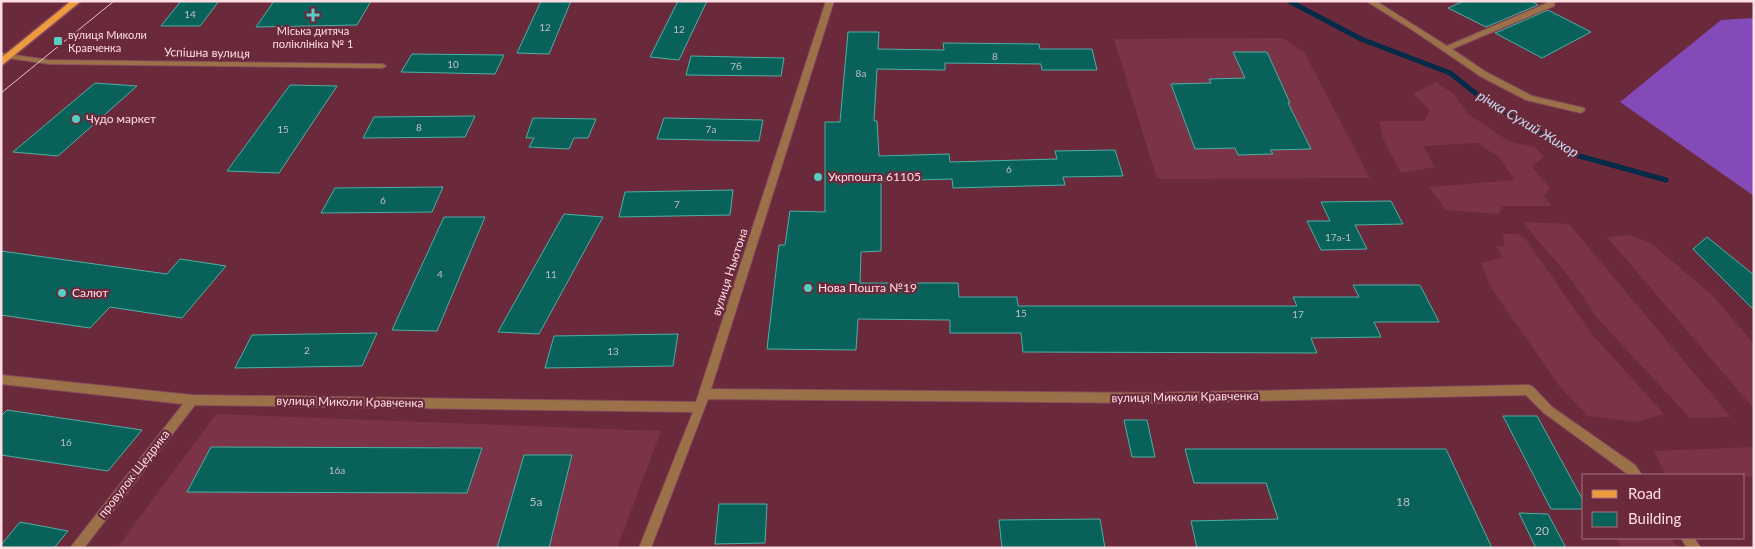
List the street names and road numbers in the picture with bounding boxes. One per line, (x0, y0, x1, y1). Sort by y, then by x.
street label: Успішна вулиця (164, 44, 250, 61)
street label: вулиця Ньютона (708, 226, 751, 317)
street label: вулиця Миколи Кравченка (1111, 388, 1259, 405)
street label: вулиця Миколи Кравченка (276, 393, 424, 410)
street label: провулок Щедрика (95, 427, 173, 521)

